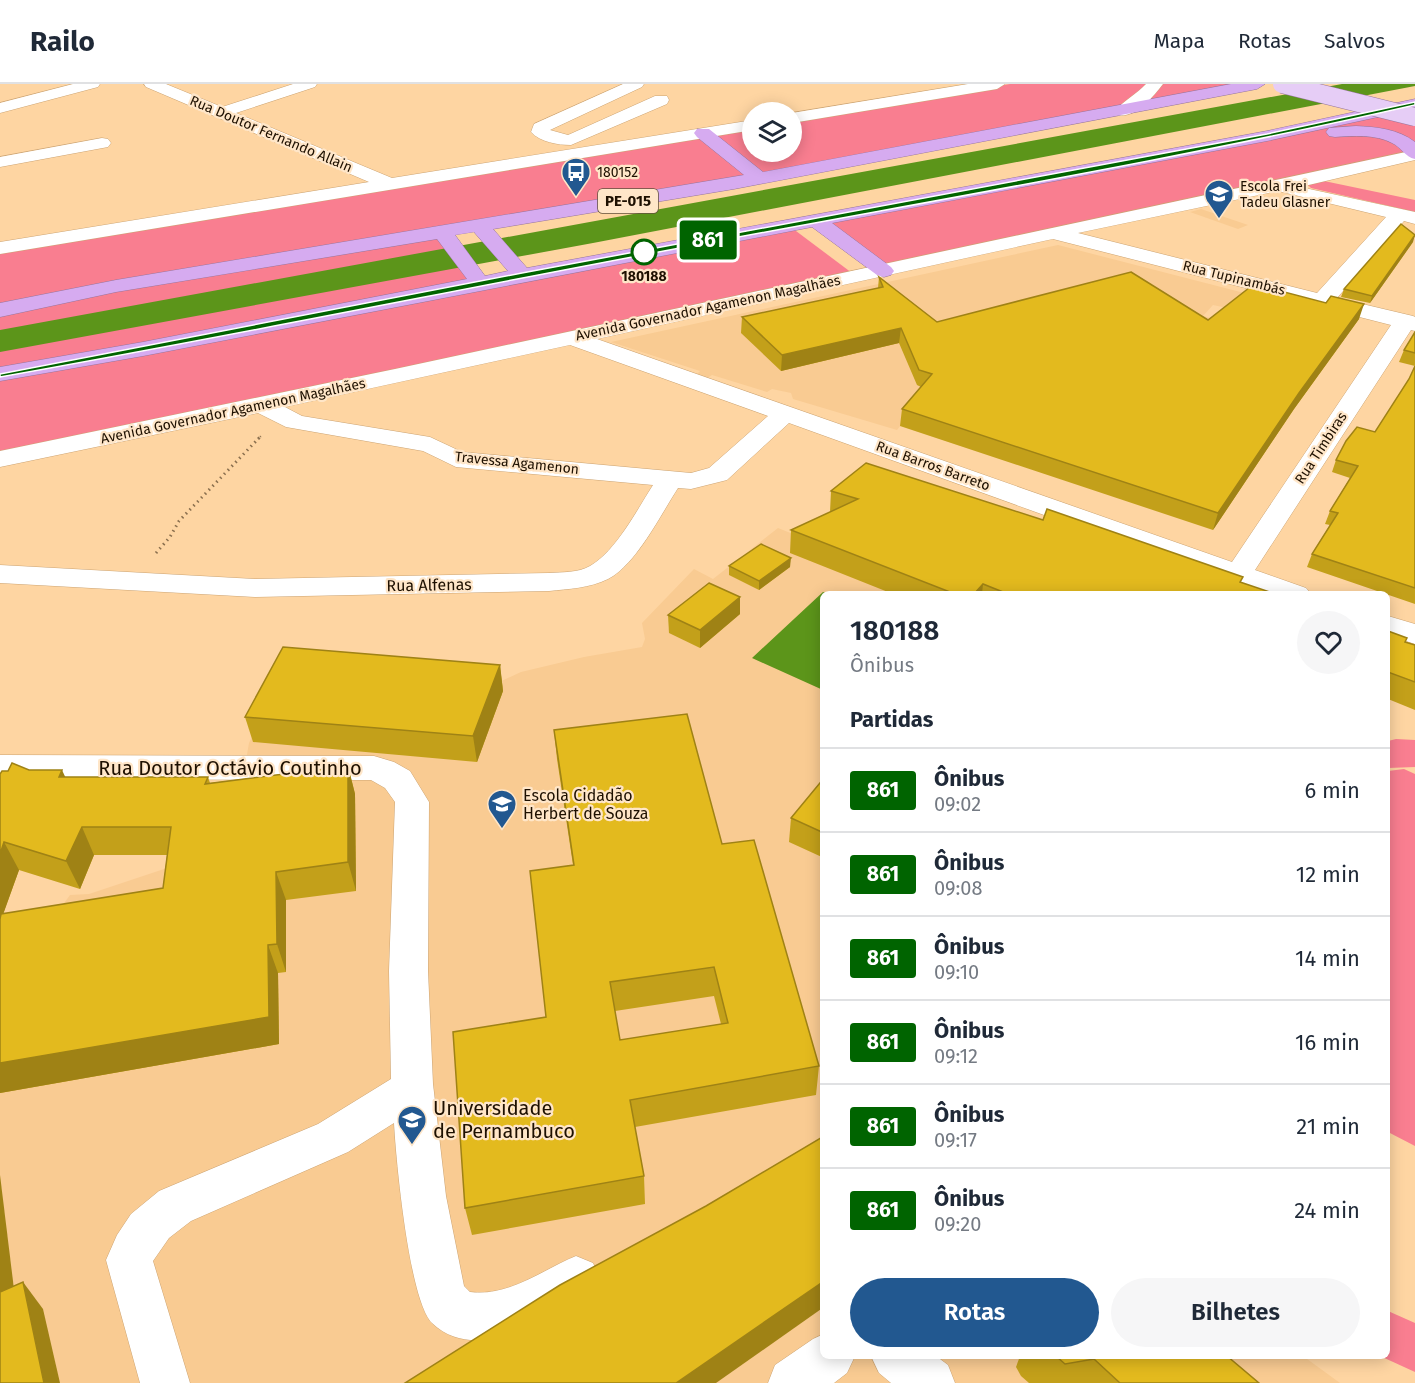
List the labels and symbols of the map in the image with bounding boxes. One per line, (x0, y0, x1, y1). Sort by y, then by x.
street label: Rua Doutor Fernando Allain (187, 92, 355, 176)
bus stop icon: 180152 (560, 156, 592, 198)
place label: 180152 (597, 164, 638, 181)
school or university icon: Escola Frei Tadeu Glasner (1203, 178, 1235, 220)
place label: Escola Frei Tadeu Glasner (1240, 178, 1331, 211)
road number: PE-015 (598, 189, 658, 213)
line badge: 861 (674, 220, 742, 260)
marker: 180188 (631, 239, 657, 265)
street label: Rua Tupinambás (1181, 257, 1287, 299)
place label: 180188 (621, 268, 667, 285)
street label: Avenida Governador Agamenon Magalhães (574, 272, 842, 344)
street label: Avenida Governador Agamenon Magalhães (99, 375, 367, 447)
street label: Rua Timbiras (1291, 408, 1351, 487)
street label: Rua Barros Barreto (874, 437, 992, 495)
street label: Travessa Agamenon (454, 448, 580, 478)
street label: Rua Alfenas (386, 575, 472, 595)
street label: Rua Doutor Octávio Coutinho (98, 756, 362, 780)
place label: Escola Cidadão Herbert de Souza (523, 786, 649, 823)
school or university icon: Escola Cidadão Herbert de Souza (486, 788, 518, 830)
place label: Universidade de Pernambuco (433, 1096, 575, 1143)
school or university icon: Universidade de Pernambuco (396, 1104, 428, 1146)

